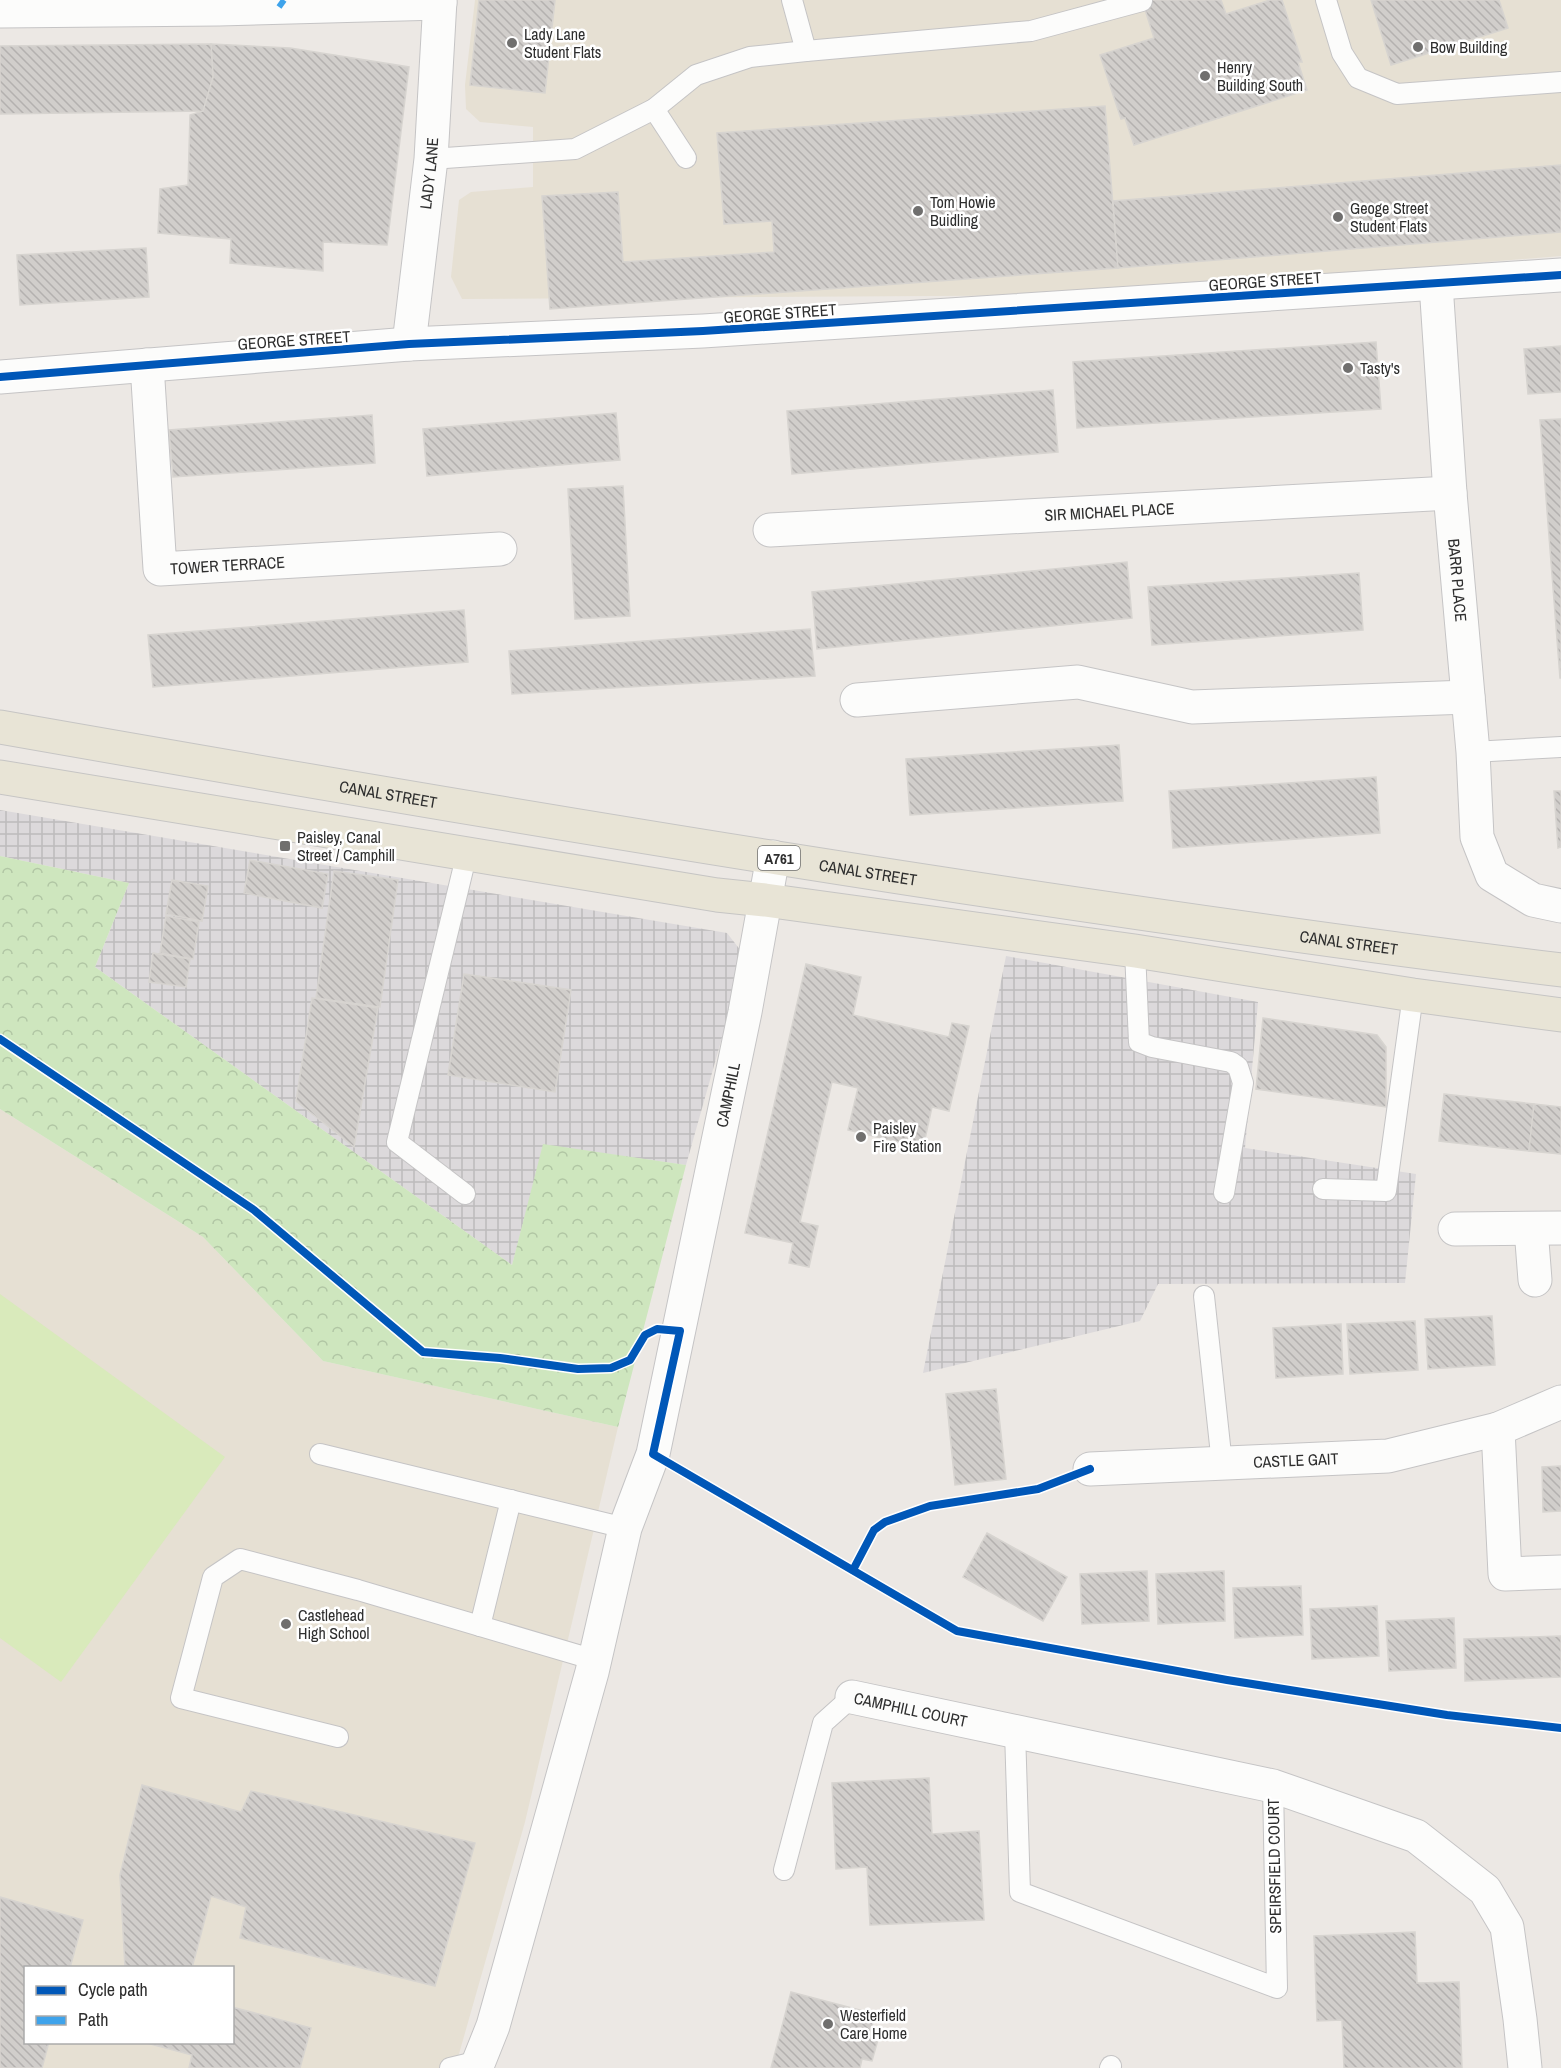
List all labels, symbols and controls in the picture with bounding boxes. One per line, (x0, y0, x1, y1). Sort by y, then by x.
place label: Lady Lane Student Flats (524, 23, 601, 63)
marker: Lady Lane Student Flats (505, 36, 519, 50)
place label: Bow Building (1430, 36, 1508, 58)
marker: Bow Building (1411, 40, 1425, 54)
place label: Henry Building South (1217, 56, 1303, 96)
marker: Henry Building South (1198, 69, 1212, 83)
street label: LADY LANE (414, 137, 443, 210)
place label: Tom Howie Buidling (930, 191, 996, 231)
place label: Geoge Street Student Flats (1350, 197, 1428, 237)
marker: Tom Howie Buidling (911, 204, 925, 218)
marker: Geoge Street Student Flats (1331, 210, 1345, 224)
street label: GEORGE STREET (1208, 266, 1322, 296)
street label: GEORGE STREET (723, 298, 837, 328)
street label: GEORGE STREET (237, 325, 351, 355)
place label: Tasty's (1360, 357, 1400, 379)
marker: Tasty's (1341, 361, 1355, 375)
street label: SIR MICHAEL PLACE (1044, 497, 1175, 526)
street label: BARR PLACE (1443, 538, 1472, 623)
street label: TOWER TERRACE (169, 551, 285, 579)
street label: CANAL STREET (338, 775, 439, 813)
place label: Paisley, Canal Street / Camphill (297, 826, 395, 866)
marker: Paisley, Canal Street / Camphill (278, 839, 292, 853)
road number: A761 (758, 846, 800, 870)
street label: CANAL STREET (817, 854, 918, 891)
street label: CANAL STREET (1298, 925, 1399, 960)
street label: CAMPHILL (710, 1060, 745, 1129)
place label: Paisley Fire Station (873, 1117, 942, 1157)
marker: Paisley Fire Station (854, 1130, 868, 1144)
street label: CASTLE GAIT (1253, 1447, 1339, 1473)
place label: Castlehead High School (298, 1604, 370, 1644)
marker: Castlehead High School (279, 1617, 293, 1631)
street label: CAMPHILL COURT (852, 1687, 969, 1732)
street label: SPEIRSFIELD COURT (1262, 1798, 1286, 1934)
legend (24, 1966, 234, 2044)
text: Cycle path (78, 1977, 148, 2002)
place label: Westerfield Care Home (840, 2004, 907, 2044)
text: Path (78, 2007, 108, 2032)
marker: Westerfield Care Home (821, 2017, 835, 2031)

